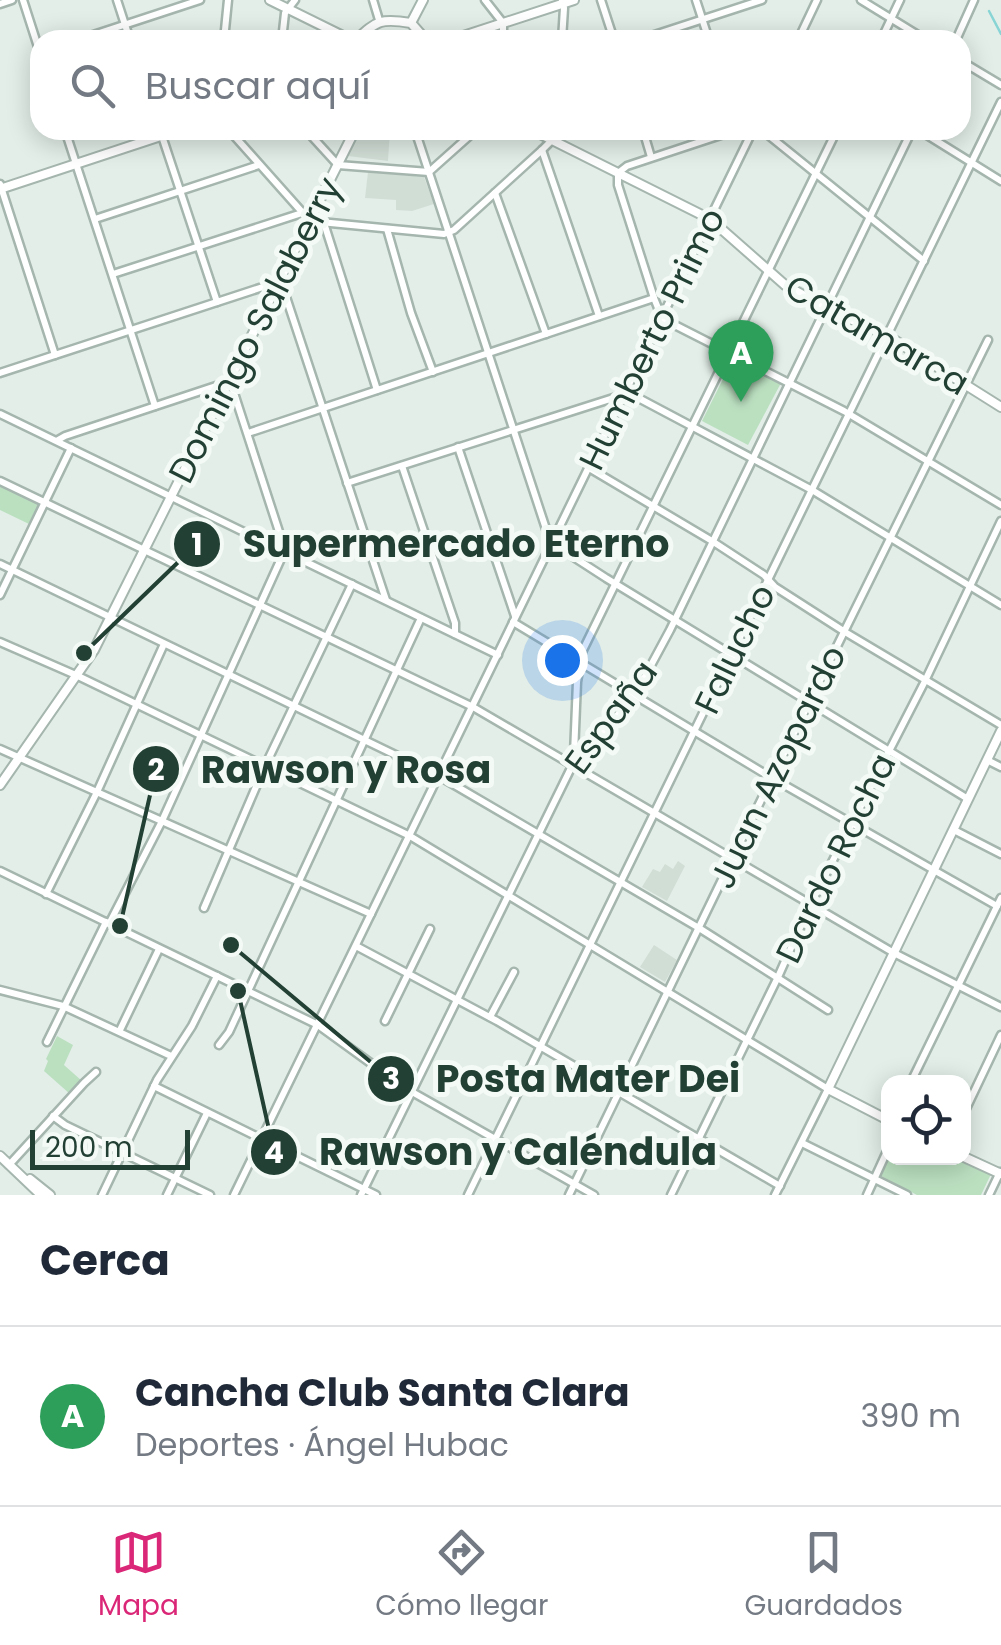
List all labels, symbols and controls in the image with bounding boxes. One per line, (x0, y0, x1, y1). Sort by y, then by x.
search box (30, 30, 971, 140)
icon: search (65, 58, 120, 113)
text: Buscar aquí (145, 59, 371, 112)
street label: Domingo Salaberry (156, 168, 353, 491)
street label: Humberto Primo (567, 200, 736, 478)
street label: Catamarca (776, 262, 978, 407)
pin: A (708, 320, 774, 402)
callout: Supermercado Eterno (172, 510, 689, 578)
text: Supermercado Eterno (243, 517, 669, 570)
text: 1 (191, 523, 203, 566)
street label: Falucho (682, 576, 787, 722)
your location (537, 635, 588, 686)
street label: Juan Azopardo (698, 637, 858, 896)
street label: España (553, 650, 669, 784)
callout: Rawson y Rosa (131, 735, 512, 803)
text: Rawson y Rosa (201, 743, 491, 796)
street label: Dardo Rocha (764, 745, 908, 971)
text: 2 (147, 748, 165, 791)
callout: Posta Mater Dei (366, 1045, 761, 1113)
text: Posta Mater Dei (436, 1052, 740, 1105)
text: 3 (382, 1057, 400, 1100)
map controls (881, 1075, 971, 1165)
button: locate (881, 1075, 971, 1165)
callout: Rawson y Caléndula (249, 1118, 737, 1186)
scale bar (30, 1125, 190, 1170)
text: Rawson y Caléndula (319, 1125, 717, 1178)
text: 200 m (45, 1128, 133, 1167)
text: 4 (264, 1131, 284, 1174)
text: Cerca (40, 1231, 170, 1290)
text: Cancha Club Santa Clara (135, 1366, 630, 1419)
text: A (61, 1393, 84, 1438)
text: 390 m (860, 1393, 961, 1438)
text: Deportes · Ángel Hubac (135, 1422, 509, 1467)
tab: Mapa (98, 1525, 179, 1627)
tab: Cómo llegar (375, 1525, 548, 1627)
tab: Guardados (745, 1525, 903, 1627)

